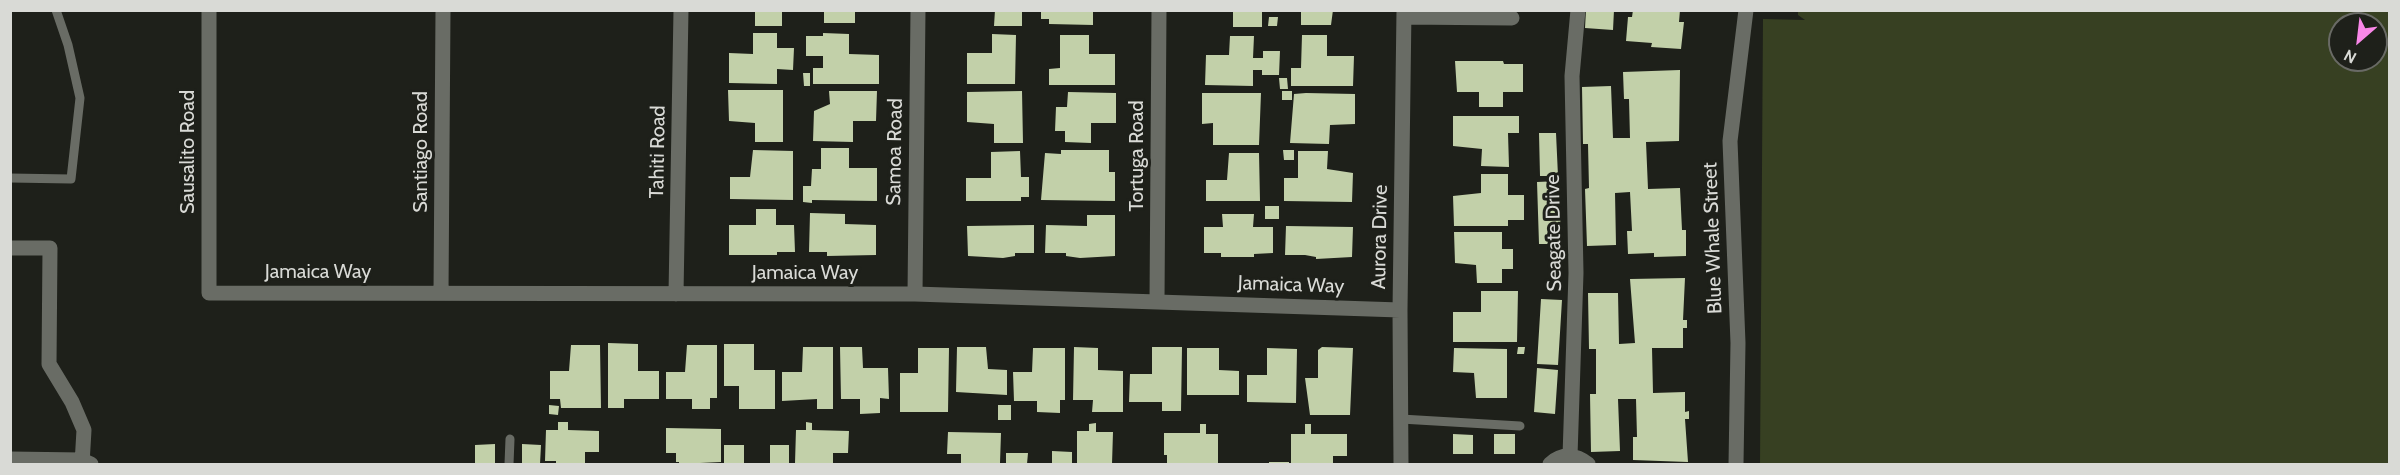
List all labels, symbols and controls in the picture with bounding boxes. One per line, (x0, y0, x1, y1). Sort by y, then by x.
north arrow (2328, 12, 2388, 72)
text: N (2341, 46, 2360, 68)
street label: Sausalito Road (176, 90, 200, 214)
street label: Santiago Road (409, 91, 433, 213)
street label: Samoa Road (882, 98, 908, 206)
street label: Tortuga Road (1125, 100, 1149, 212)
street label: Tahiti Road (645, 105, 671, 199)
street label: Blue Whale Street (1698, 162, 1728, 314)
street label: Seagate Drive (1541, 174, 1567, 292)
street label: Aurora Drive (1367, 184, 1393, 290)
street label: Jamaica Way (265, 260, 371, 284)
street label: Jamaica Way (752, 261, 858, 285)
street label: Jamaica Way (1237, 271, 1345, 299)

